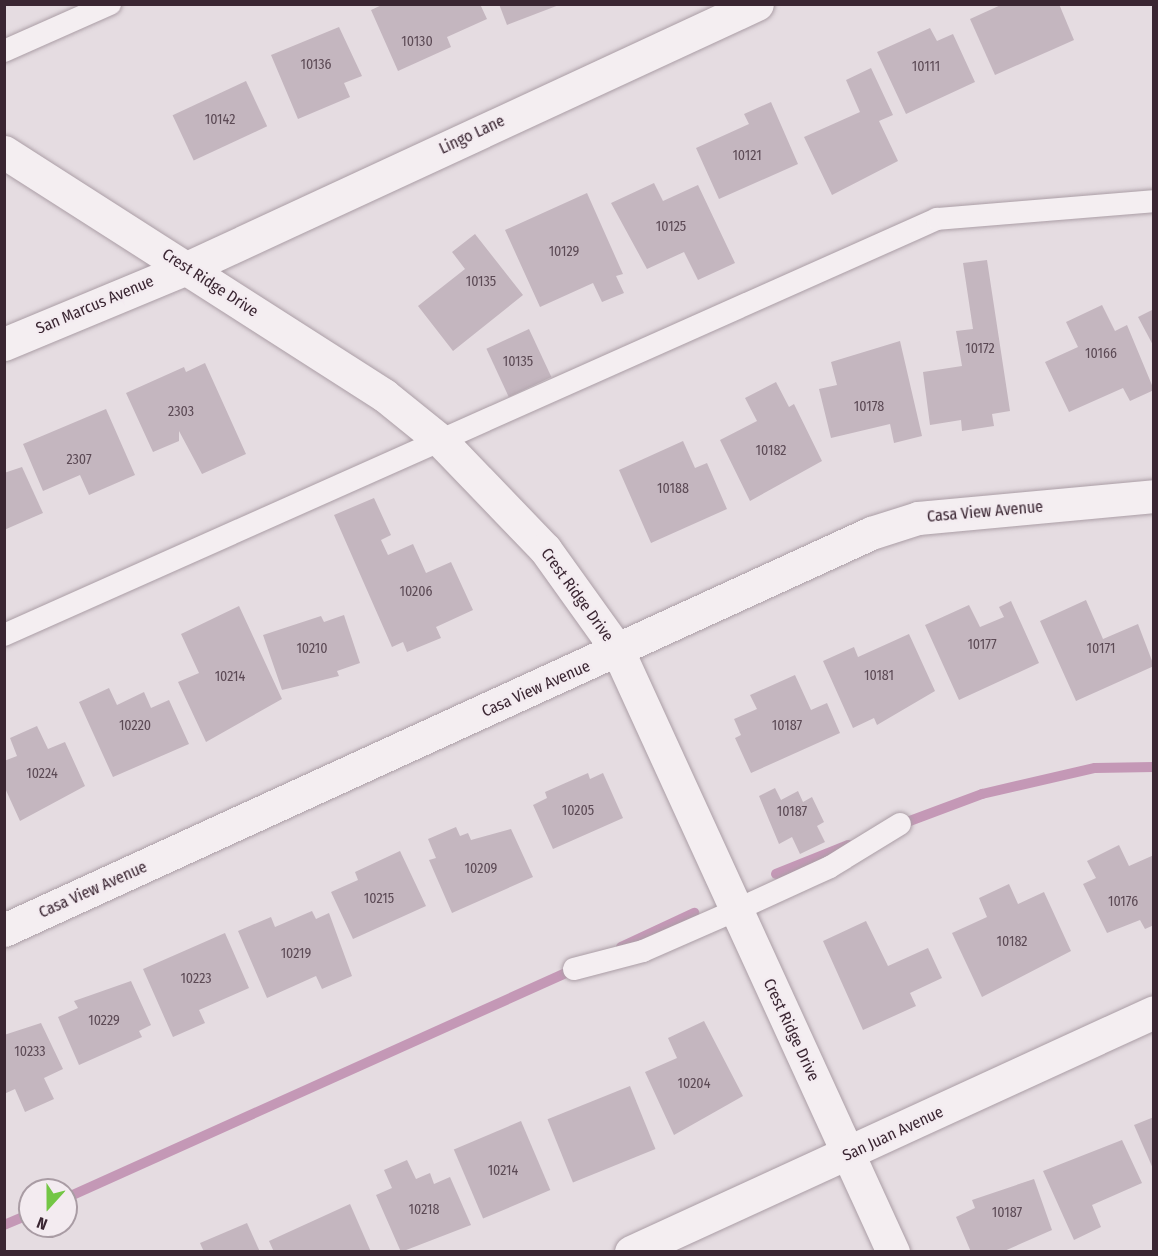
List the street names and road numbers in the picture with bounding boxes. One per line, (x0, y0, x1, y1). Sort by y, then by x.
street label: Lingo Lane (436, 111, 508, 159)
street label: Crest Ridge Drive (158, 245, 262, 321)
street label: San Marcus Avenue (33, 272, 157, 338)
street label: Casa View Avenue (926, 497, 1044, 527)
street label: Crest Ridge Drive (537, 545, 617, 645)
street label: Casa View Avenue (479, 657, 593, 721)
street label: Casa View Avenue (36, 858, 150, 922)
street label: Crest Ridge Drive (759, 976, 823, 1084)
street label: San Juan Avenue (840, 1102, 946, 1166)

